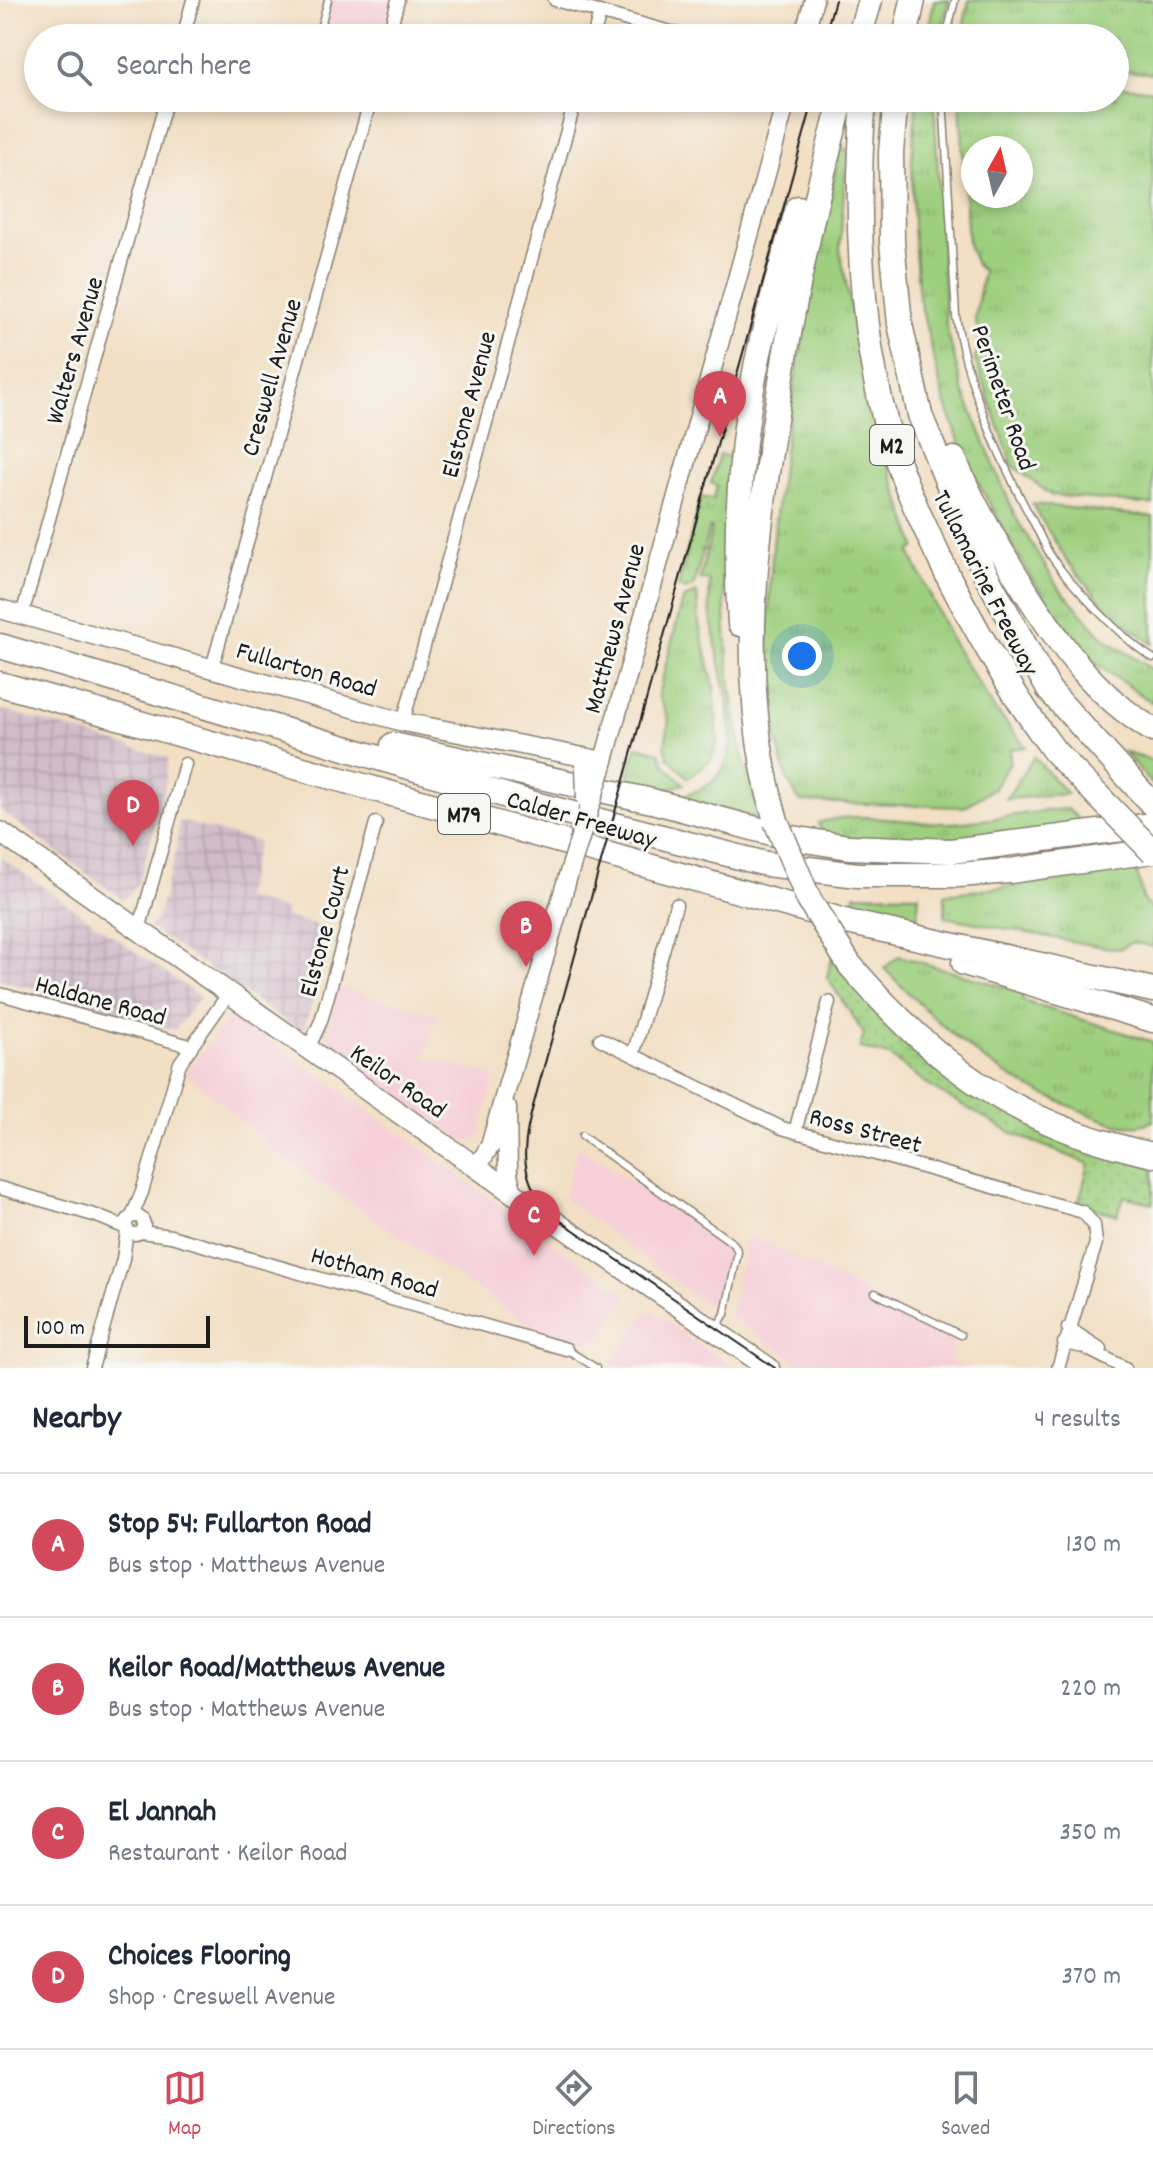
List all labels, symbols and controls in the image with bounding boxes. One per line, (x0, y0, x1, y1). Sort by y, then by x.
search box (24, 24, 1129, 112)
icon: search (52, 46, 96, 90)
text: Search here (116, 47, 252, 90)
north arrow (961, 136, 1033, 208)
street label: Walters Avenue (38, 273, 115, 429)
street label: Creswell Avenue (233, 295, 314, 461)
street label: Perimeter Road (959, 320, 1044, 476)
street label: Elstone Avenue (433, 327, 508, 482)
pin: A (694, 371, 746, 437)
road number: M2 (870, 425, 914, 465)
street label: Tullamarine Freeway (921, 484, 1047, 683)
street label: Matthews Avenue (576, 540, 657, 718)
street label: Fullarton Road (231, 634, 381, 709)
your location (782, 636, 822, 676)
pin: D (107, 780, 159, 846)
street label: Calder Freeway (502, 782, 661, 861)
road number: M79 (438, 794, 490, 834)
street label: Elstone Court (291, 862, 362, 1002)
pin: B (500, 901, 552, 967)
street label: Haldane Road (31, 967, 170, 1038)
street label: Keilor Road (341, 1036, 453, 1130)
street label: Ross Street (805, 1100, 926, 1165)
pin: C (508, 1190, 560, 1256)
street label: Hotham Road (306, 1239, 442, 1310)
scale bar (24, 1312, 210, 1348)
text: 100 m (36, 1314, 85, 1345)
text: Nearby (32, 1396, 121, 1445)
text: 4 results (1034, 1402, 1121, 1439)
text: Stop 54: Fullarton Road (108, 1505, 372, 1548)
text: A (51, 1527, 65, 1564)
text: 130 m (1066, 1527, 1121, 1564)
text: Bus stop · Matthews Avenue (108, 1548, 385, 1585)
text: Keilor Road/Matthews Avenue (108, 1649, 445, 1692)
text: B (52, 1671, 64, 1708)
text: 220 m (1060, 1671, 1121, 1708)
text: Bus stop · Matthews Avenue (108, 1692, 385, 1729)
text: El Jannah (108, 1793, 216, 1836)
text: C (52, 1815, 64, 1852)
text: 350 m (1059, 1815, 1121, 1852)
text: Restaurant · Keilor Road (108, 1836, 348, 1873)
text: Choices Flooring (108, 1937, 291, 1980)
text: D (51, 1959, 65, 1996)
text: 370 m (1062, 1959, 1121, 1996)
text: Shop · Creswell Avenue (108, 1980, 335, 2017)
tab: Map (163, 2066, 207, 2145)
tab: Directions (532, 2066, 616, 2145)
tab: Saved (941, 2066, 990, 2145)

